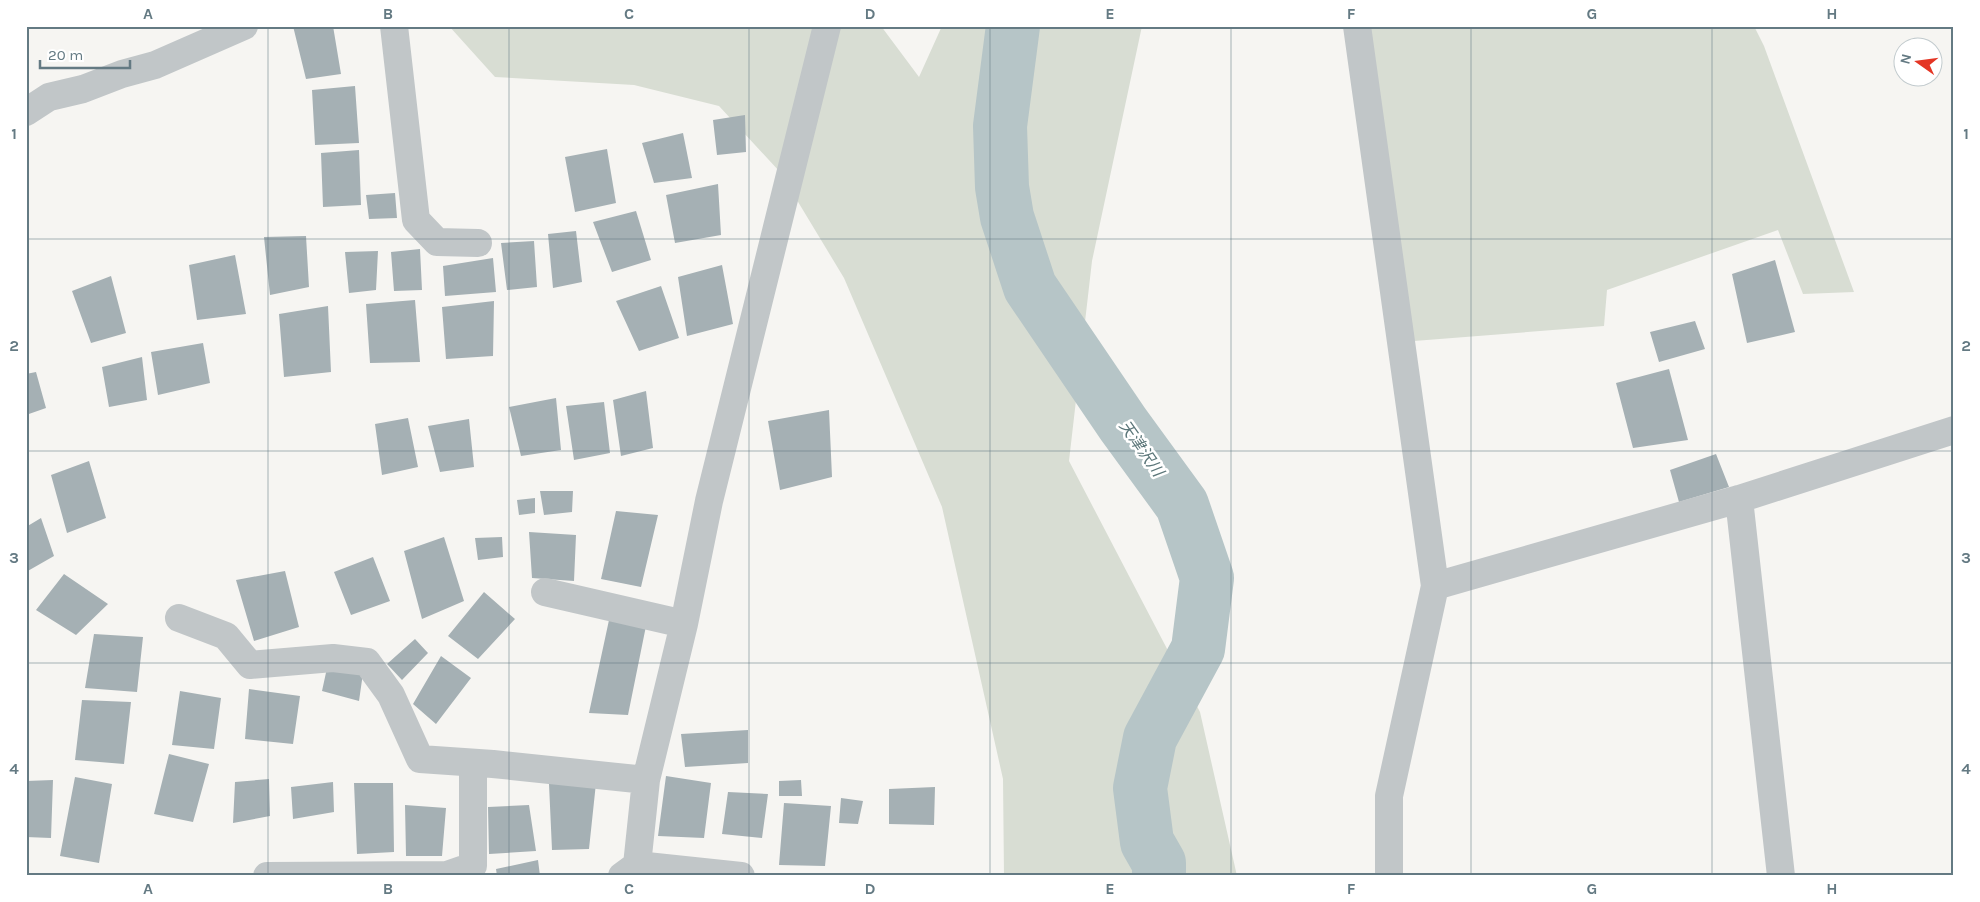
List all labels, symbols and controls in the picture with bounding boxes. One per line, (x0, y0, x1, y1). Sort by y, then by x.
text: A (143, 4, 153, 23)
text: B (383, 4, 393, 23)
text: C (624, 4, 634, 23)
text: D (865, 4, 876, 23)
text: E (1105, 4, 1115, 23)
text: F (1347, 4, 1356, 23)
text: G (1587, 4, 1597, 23)
text: H (1826, 4, 1838, 23)
scale bar (40, 38, 130, 70)
north arrow (1892, 38, 1942, 88)
text: 20 m (48, 46, 83, 64)
text: N (1896, 52, 1915, 66)
text: 1 (11, 124, 17, 143)
text: 1 (1963, 124, 1969, 143)
text: 2 (9, 336, 19, 355)
text: 2 (1961, 336, 1971, 355)
water label: 天津沢川 (1115, 417, 1169, 482)
text: 3 (9, 548, 19, 567)
text: 3 (1961, 548, 1971, 567)
text: 4 (9, 759, 19, 778)
text: 4 (1961, 759, 1971, 778)
text: A (143, 879, 153, 898)
text: B (383, 879, 393, 898)
text: C (624, 879, 634, 898)
text: D (865, 879, 876, 898)
text: E (1105, 879, 1115, 898)
text: F (1347, 879, 1356, 898)
text: G (1587, 879, 1597, 898)
text: H (1826, 879, 1838, 898)

